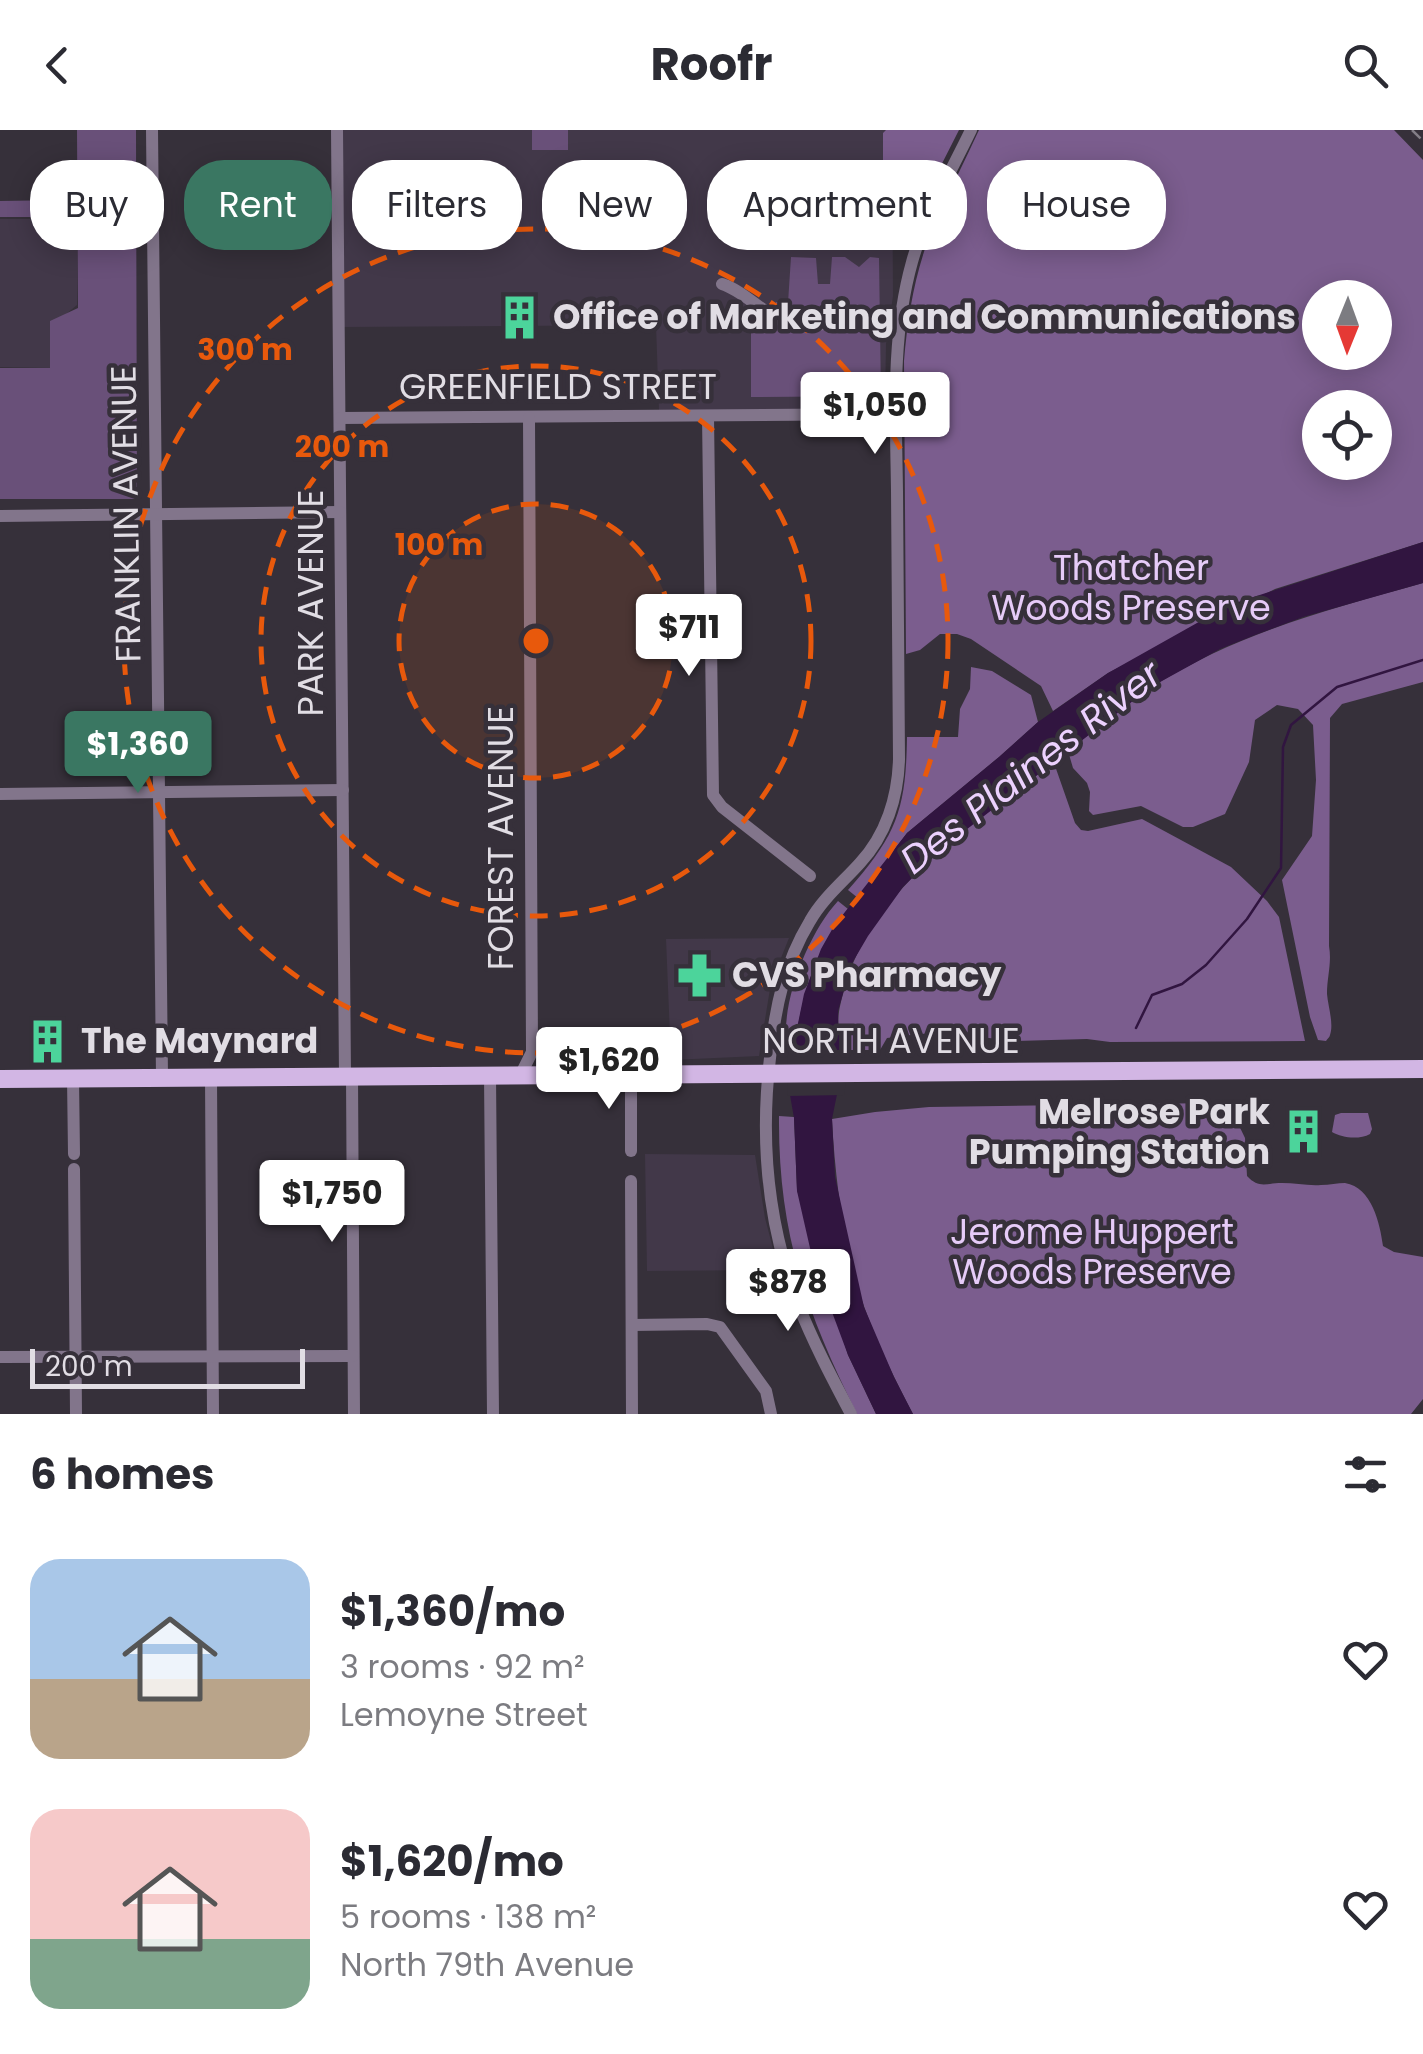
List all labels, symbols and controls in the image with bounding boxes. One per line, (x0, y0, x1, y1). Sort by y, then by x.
text: Roofr (650, 33, 773, 96)
icon: back (30, 38, 85, 93)
icon: search (1338, 38, 1393, 93)
chip: Buy (30, 160, 164, 250)
chip: Rent (184, 160, 332, 250)
chip: Filters (352, 160, 522, 250)
chip: New (542, 160, 687, 250)
chip: Apartment (707, 160, 967, 250)
chip: House (987, 160, 1166, 250)
north arrow (1302, 280, 1392, 370)
map controls (1302, 280, 1392, 480)
place label: Office of Marketing and Communications (553, 292, 1296, 341)
building icon: Office of Marketing and Communications (496, 293, 544, 341)
text: 300 m (197, 328, 293, 371)
street label: GREENFIELD STREET (399, 362, 717, 411)
street label: FRANKLIN AVENUE (98, 365, 153, 663)
pin: $1,050 (794, 372, 956, 457)
text: $1,050 (823, 382, 927, 427)
button: locate (1302, 390, 1392, 480)
text: 200 m (295, 425, 389, 468)
street label: PARK AVENUE (286, 490, 335, 716)
text: 100 m (395, 523, 483, 566)
park label: Thatcher Woods Preserve (991, 543, 1271, 632)
pin: $711 (630, 594, 748, 679)
text: $711 (658, 604, 720, 649)
centre of rings (518, 623, 554, 659)
water label: Des Plaines River (889, 647, 1173, 886)
street label: FOREST AVENUE (476, 706, 525, 970)
pin: $1,360 (57, 711, 219, 796)
text: $1,360 (87, 721, 189, 766)
place label: CVS Pharmacy (732, 950, 1002, 999)
pharmacy icon: CVS Pharmacy (675, 951, 723, 999)
place label: The Maynard (81, 1016, 318, 1065)
street label: NORTH AVENUE (762, 1016, 1020, 1065)
building icon: The Maynard (24, 1017, 72, 1065)
pin: $1,620 (528, 1027, 690, 1112)
text: $1,620 (558, 1037, 660, 1082)
place label: Melrose Park Pumping Station (969, 1087, 1270, 1176)
building icon: Melrose Park Pumping Station (1279, 1108, 1327, 1156)
pin: $1,750 (251, 1160, 413, 1245)
text: $1,750 (281, 1170, 383, 1215)
park label: Jerome Huppert Woods Preserve (950, 1207, 1234, 1296)
pin: $878 (729, 1249, 847, 1334)
text: $878 (748, 1259, 828, 1304)
scale bar (30, 1344, 305, 1388)
text: 200 m (45, 1347, 133, 1386)
text: 6 homes (30, 1445, 215, 1504)
icon: filters (1338, 1447, 1393, 1502)
text: $1,360/mo (340, 1582, 565, 1641)
icon: home (110, 1599, 230, 1719)
icon: heart (1338, 1632, 1393, 1687)
text: 3 rooms · 92 m² (340, 1644, 584, 1689)
text: Lemoyne Street (340, 1692, 588, 1737)
text: $1,620/mo (340, 1832, 564, 1891)
icon: home (110, 1849, 230, 1969)
icon: heart (1338, 1882, 1393, 1937)
text: 5 rooms · 138 m² (340, 1894, 596, 1939)
text: North 79th Avenue (340, 1942, 634, 1987)

